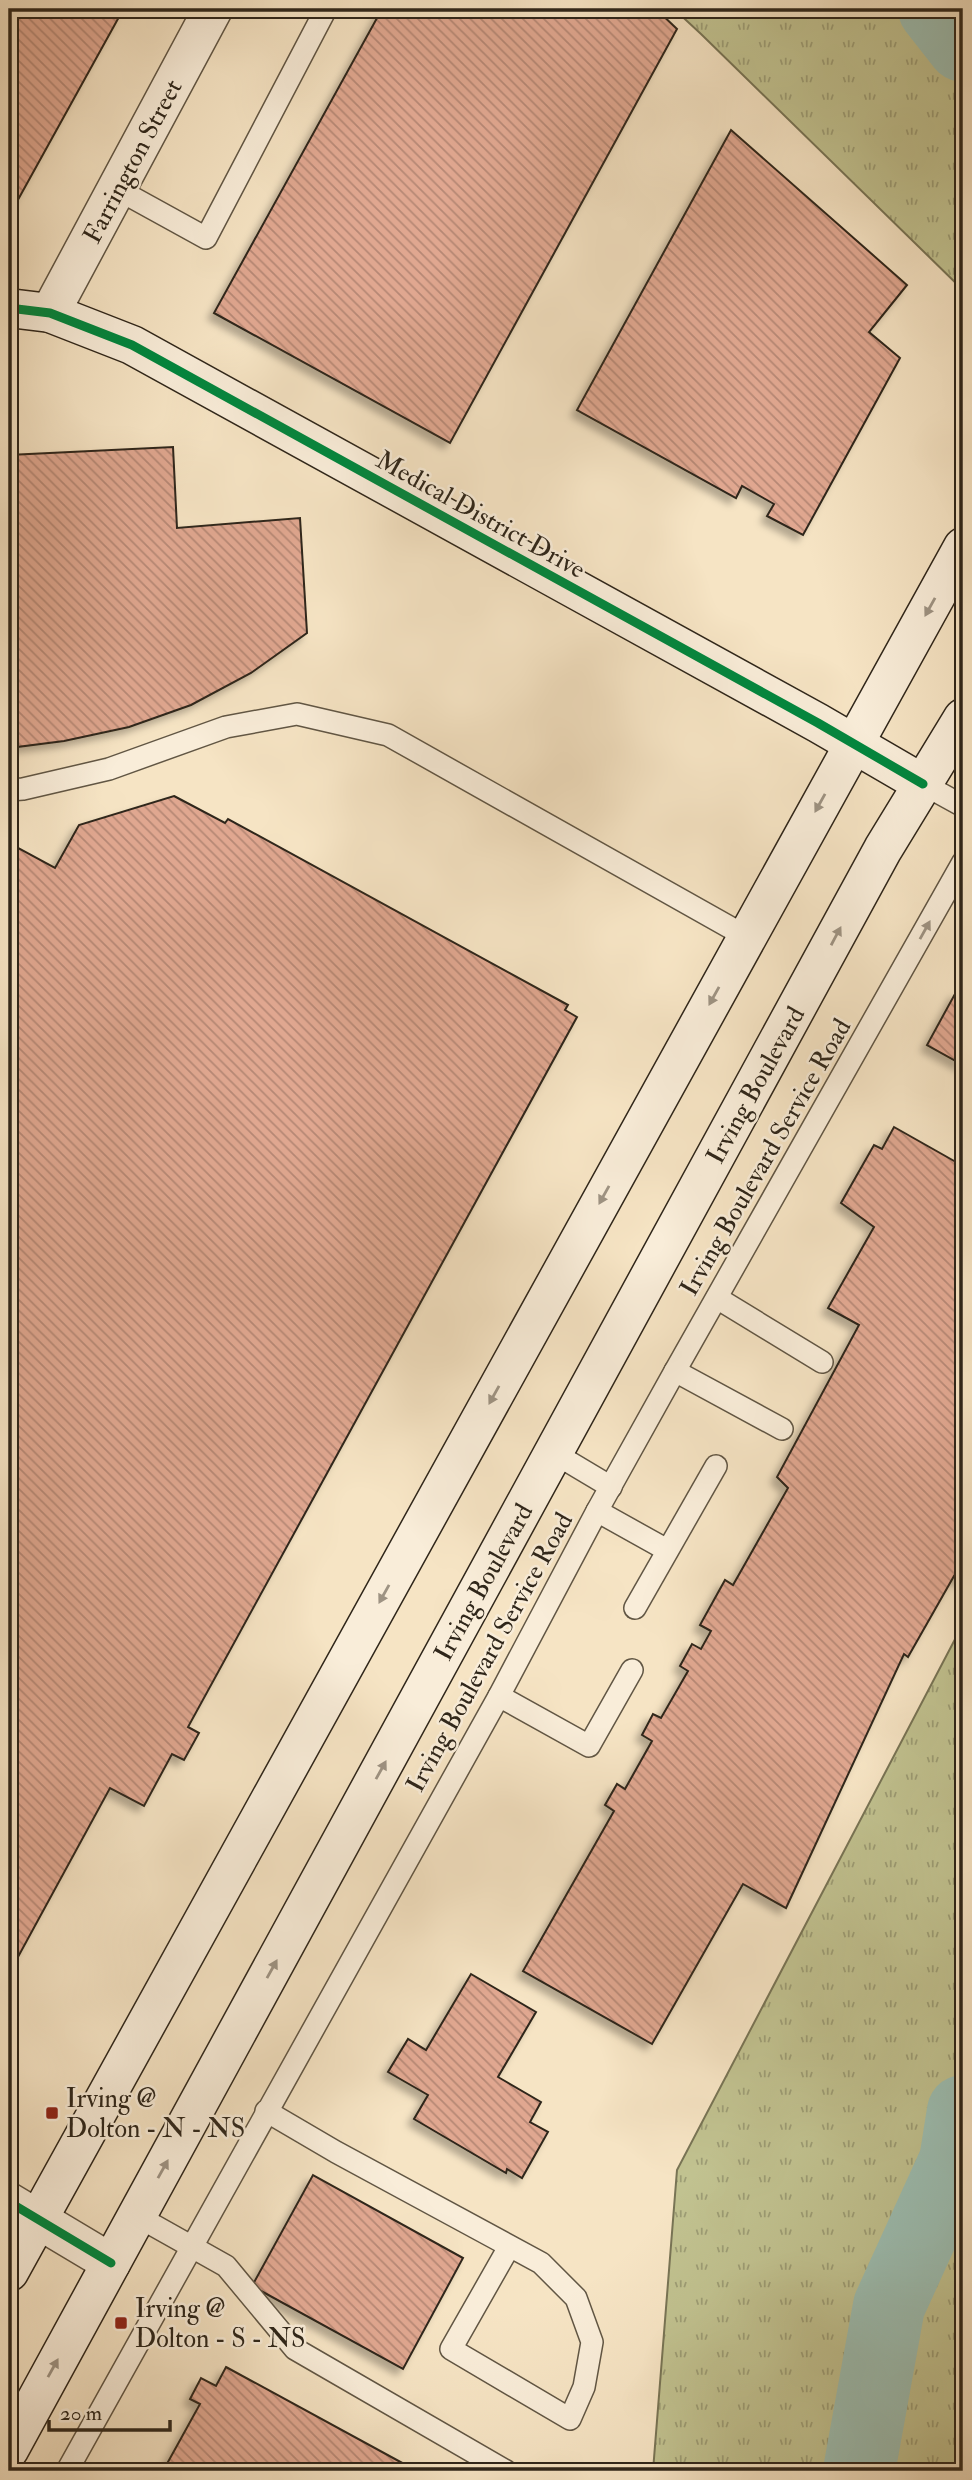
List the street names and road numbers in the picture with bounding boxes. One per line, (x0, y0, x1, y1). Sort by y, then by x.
street label: Farrington Street (76, 74, 190, 249)
street label: Medical District Drive (370, 444, 591, 586)
street label: Irving Boulevard (700, 1001, 812, 1170)
street label: Irving Boulevard Service Road (673, 1013, 858, 1302)
street label: Irving Boulevard (428, 1498, 540, 1667)
street label: Irving Boulevard Service Road (400, 1507, 580, 1798)

